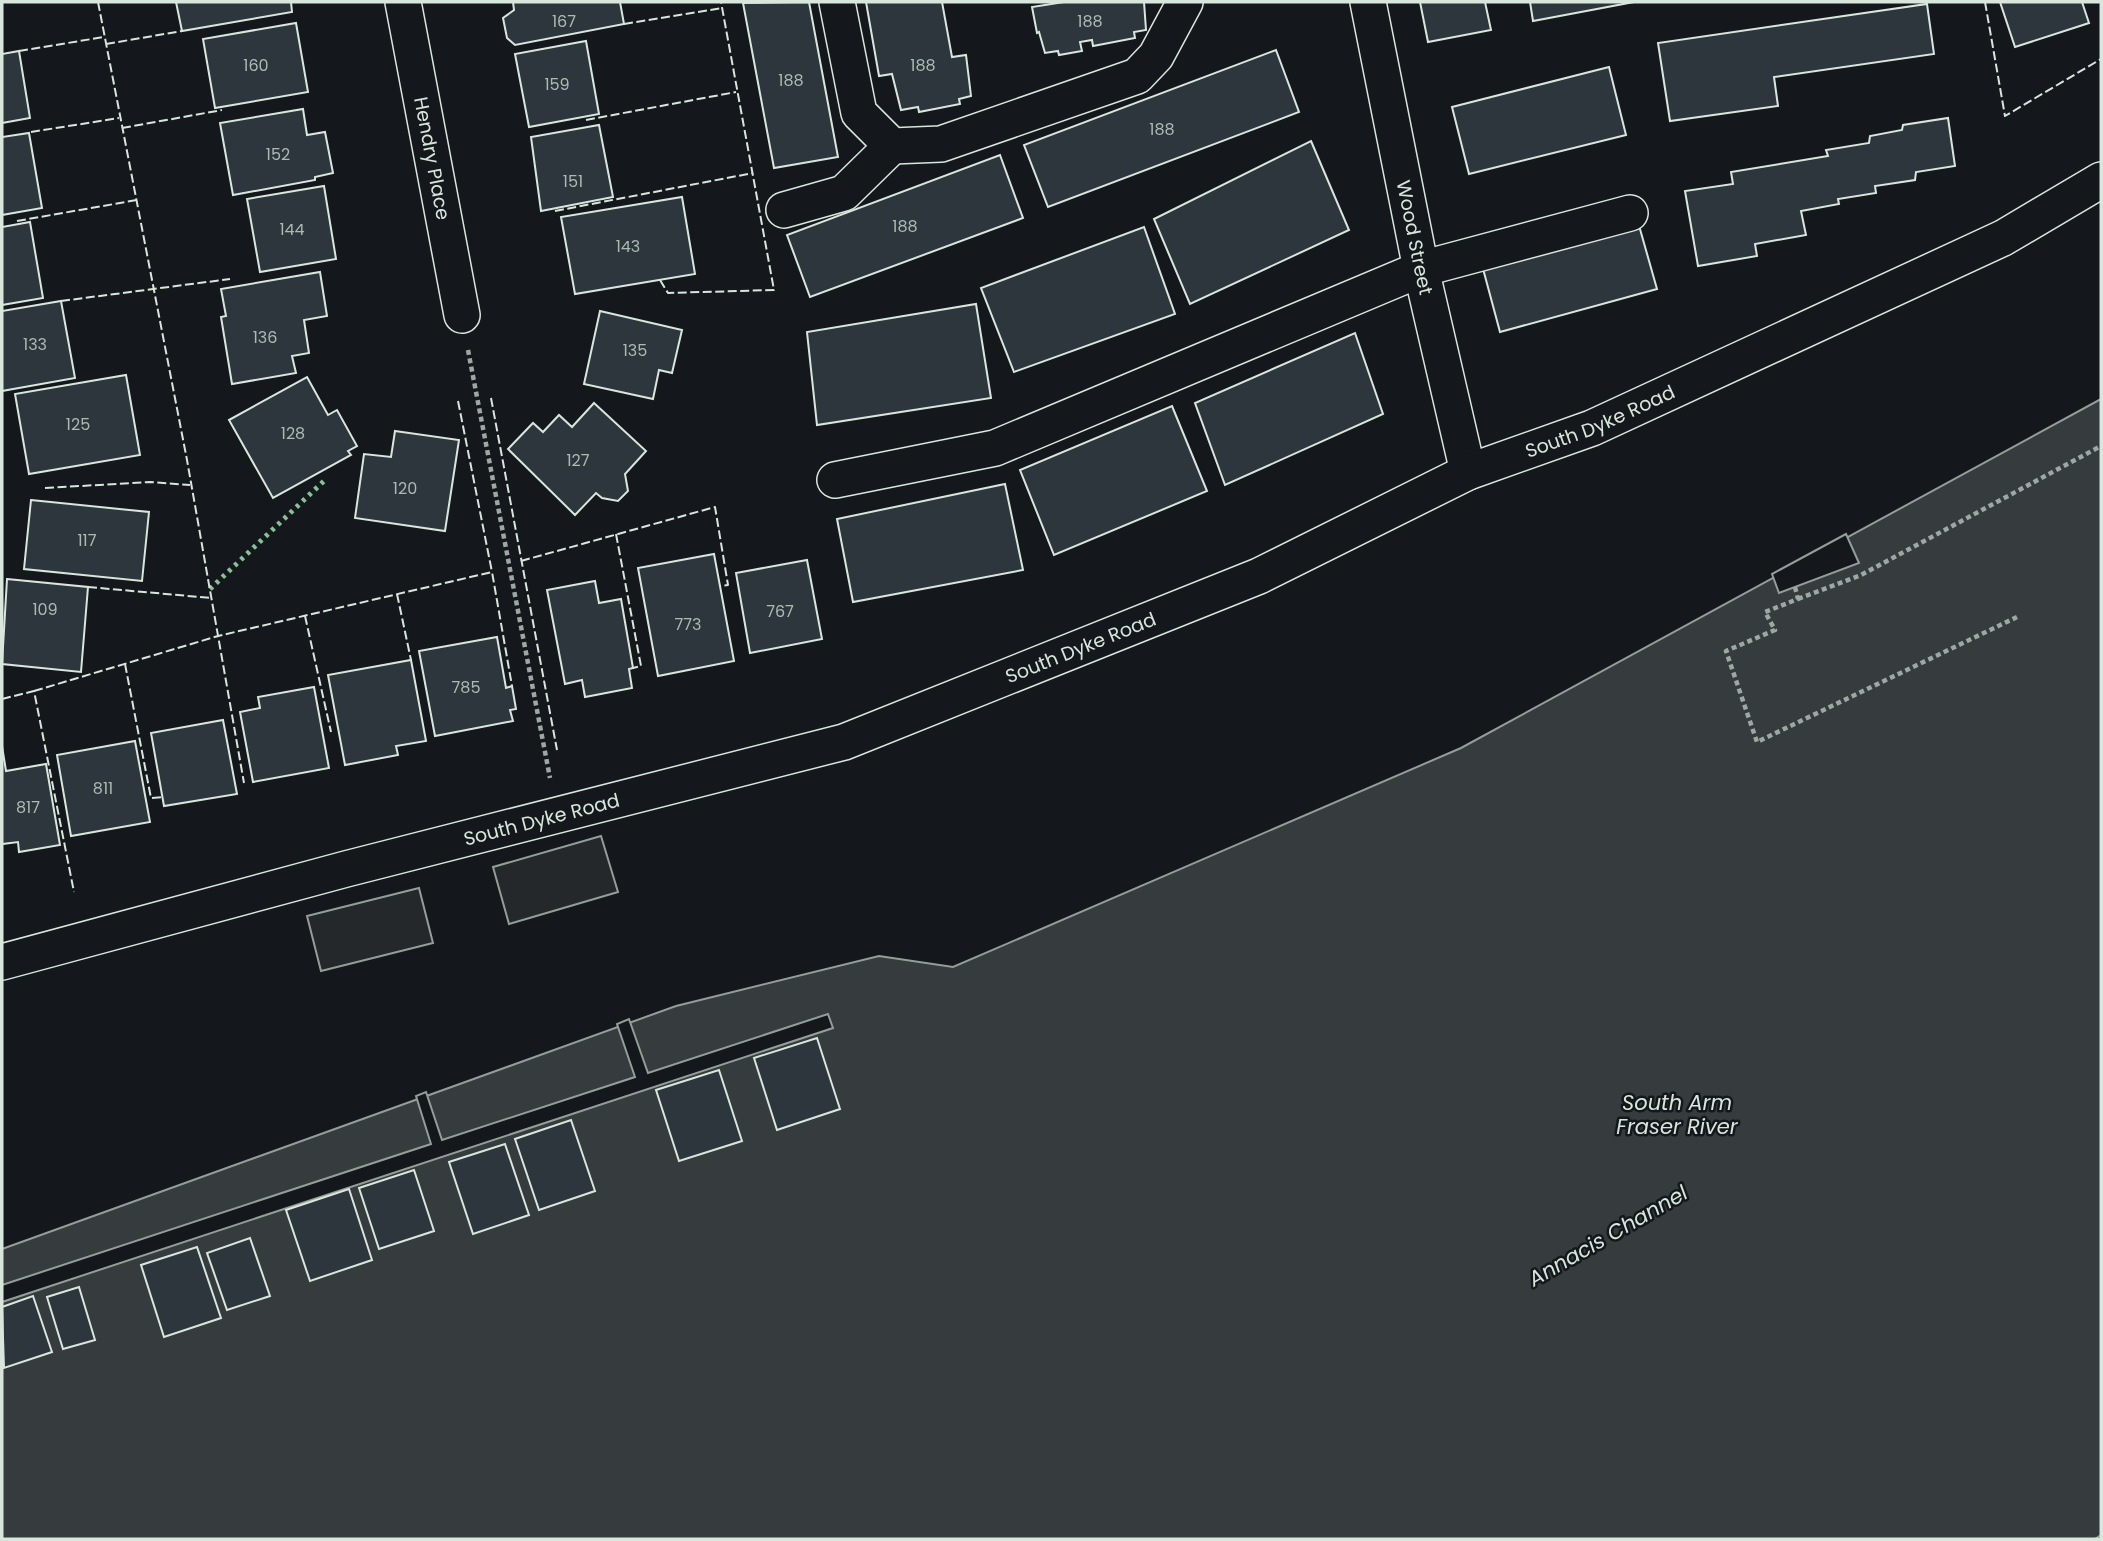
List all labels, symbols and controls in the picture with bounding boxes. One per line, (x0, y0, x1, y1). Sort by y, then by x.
house number: 167 (552, 10, 576, 33)
house number: 188 (1077, 10, 1103, 33)
house number: 160 (243, 54, 269, 77)
house number: 188 (910, 54, 936, 77)
house number: 188 (778, 69, 804, 92)
house number: 159 (544, 73, 570, 96)
street label: Hendry Place (407, 95, 457, 222)
house number: 188 (1149, 118, 1175, 141)
house number: 152 (266, 143, 290, 166)
house number: 151 (563, 170, 583, 193)
street label: Wood Street (1390, 178, 1440, 298)
house number: 188 (892, 215, 918, 238)
house number: 144 (279, 218, 305, 241)
house number: 143 (616, 235, 640, 258)
house number: 136 (253, 326, 277, 349)
house number: 133 (23, 333, 47, 356)
house number: 135 (623, 339, 647, 362)
street label: South Dyke Road (1521, 379, 1679, 465)
house number: 125 (66, 413, 90, 436)
house number: 128 (281, 422, 305, 445)
house number: 127 (566, 449, 590, 472)
house number: 120 (393, 477, 417, 500)
house number: 117 (78, 529, 97, 552)
house number: 109 (32, 598, 58, 621)
house number: 767 (766, 600, 794, 623)
street label: South Dyke Road (1001, 606, 1160, 690)
house number: 773 (675, 613, 701, 636)
house number: 785 (452, 676, 480, 699)
house number: 811 (93, 777, 113, 800)
street label: South Dyke Road (461, 787, 622, 852)
house number: 817 (16, 796, 40, 819)
water label: South Arm Fraser River (1616, 1088, 1739, 1141)
water label: Annacis Channel (1522, 1178, 1693, 1293)

